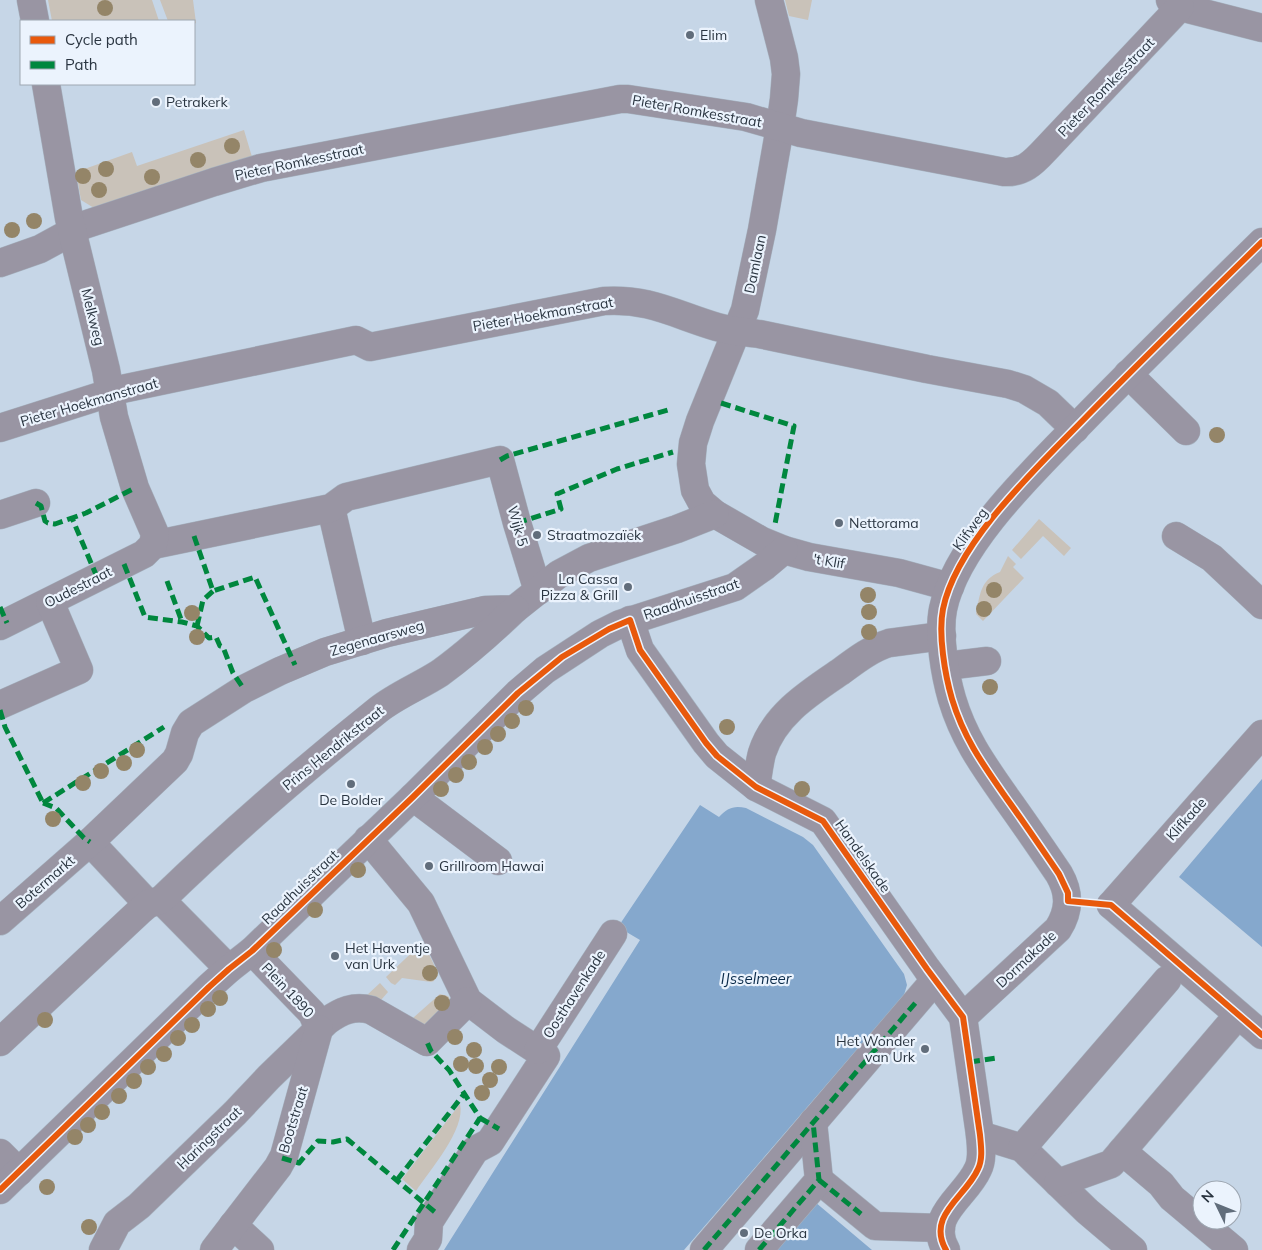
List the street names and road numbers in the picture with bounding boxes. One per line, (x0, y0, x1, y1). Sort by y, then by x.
street label: Pieter Romkesstraat (1054, 34, 1158, 140)
street label: Pieter Romkesstraat (631, 91, 763, 131)
street label: Pieter Romkesstraat (233, 140, 365, 184)
street label: Damlaan (740, 233, 770, 295)
street label: Melkweg (77, 287, 109, 347)
street label: Pieter Hoekmanstraat (471, 293, 615, 335)
street label: Pieter Hoekmanstraat (18, 374, 160, 430)
street label: Wijk 5 (504, 504, 532, 548)
street label: Klifweg (949, 504, 991, 554)
street label: 't Klif (812, 549, 847, 573)
street label: Oudestraat (41, 562, 115, 612)
street label: Raadhuisstraat (641, 574, 741, 624)
street label: Zegenaarsweg (328, 616, 426, 660)
street label: Prins Hendrikstraat (279, 702, 387, 794)
street label: Klifkade (1162, 794, 1210, 844)
street label: Handelskade (831, 816, 895, 896)
street label: Raadhuisstraat (258, 846, 342, 928)
street label: Botermarkt (12, 851, 78, 913)
street label: Dormakade (992, 927, 1060, 991)
street label: Oosthavenkade (539, 946, 609, 1042)
street label: Plein 1890 (258, 959, 318, 1021)
street label: Bootstraat (274, 1084, 312, 1156)
street label: Haringstraat (173, 1103, 245, 1173)

